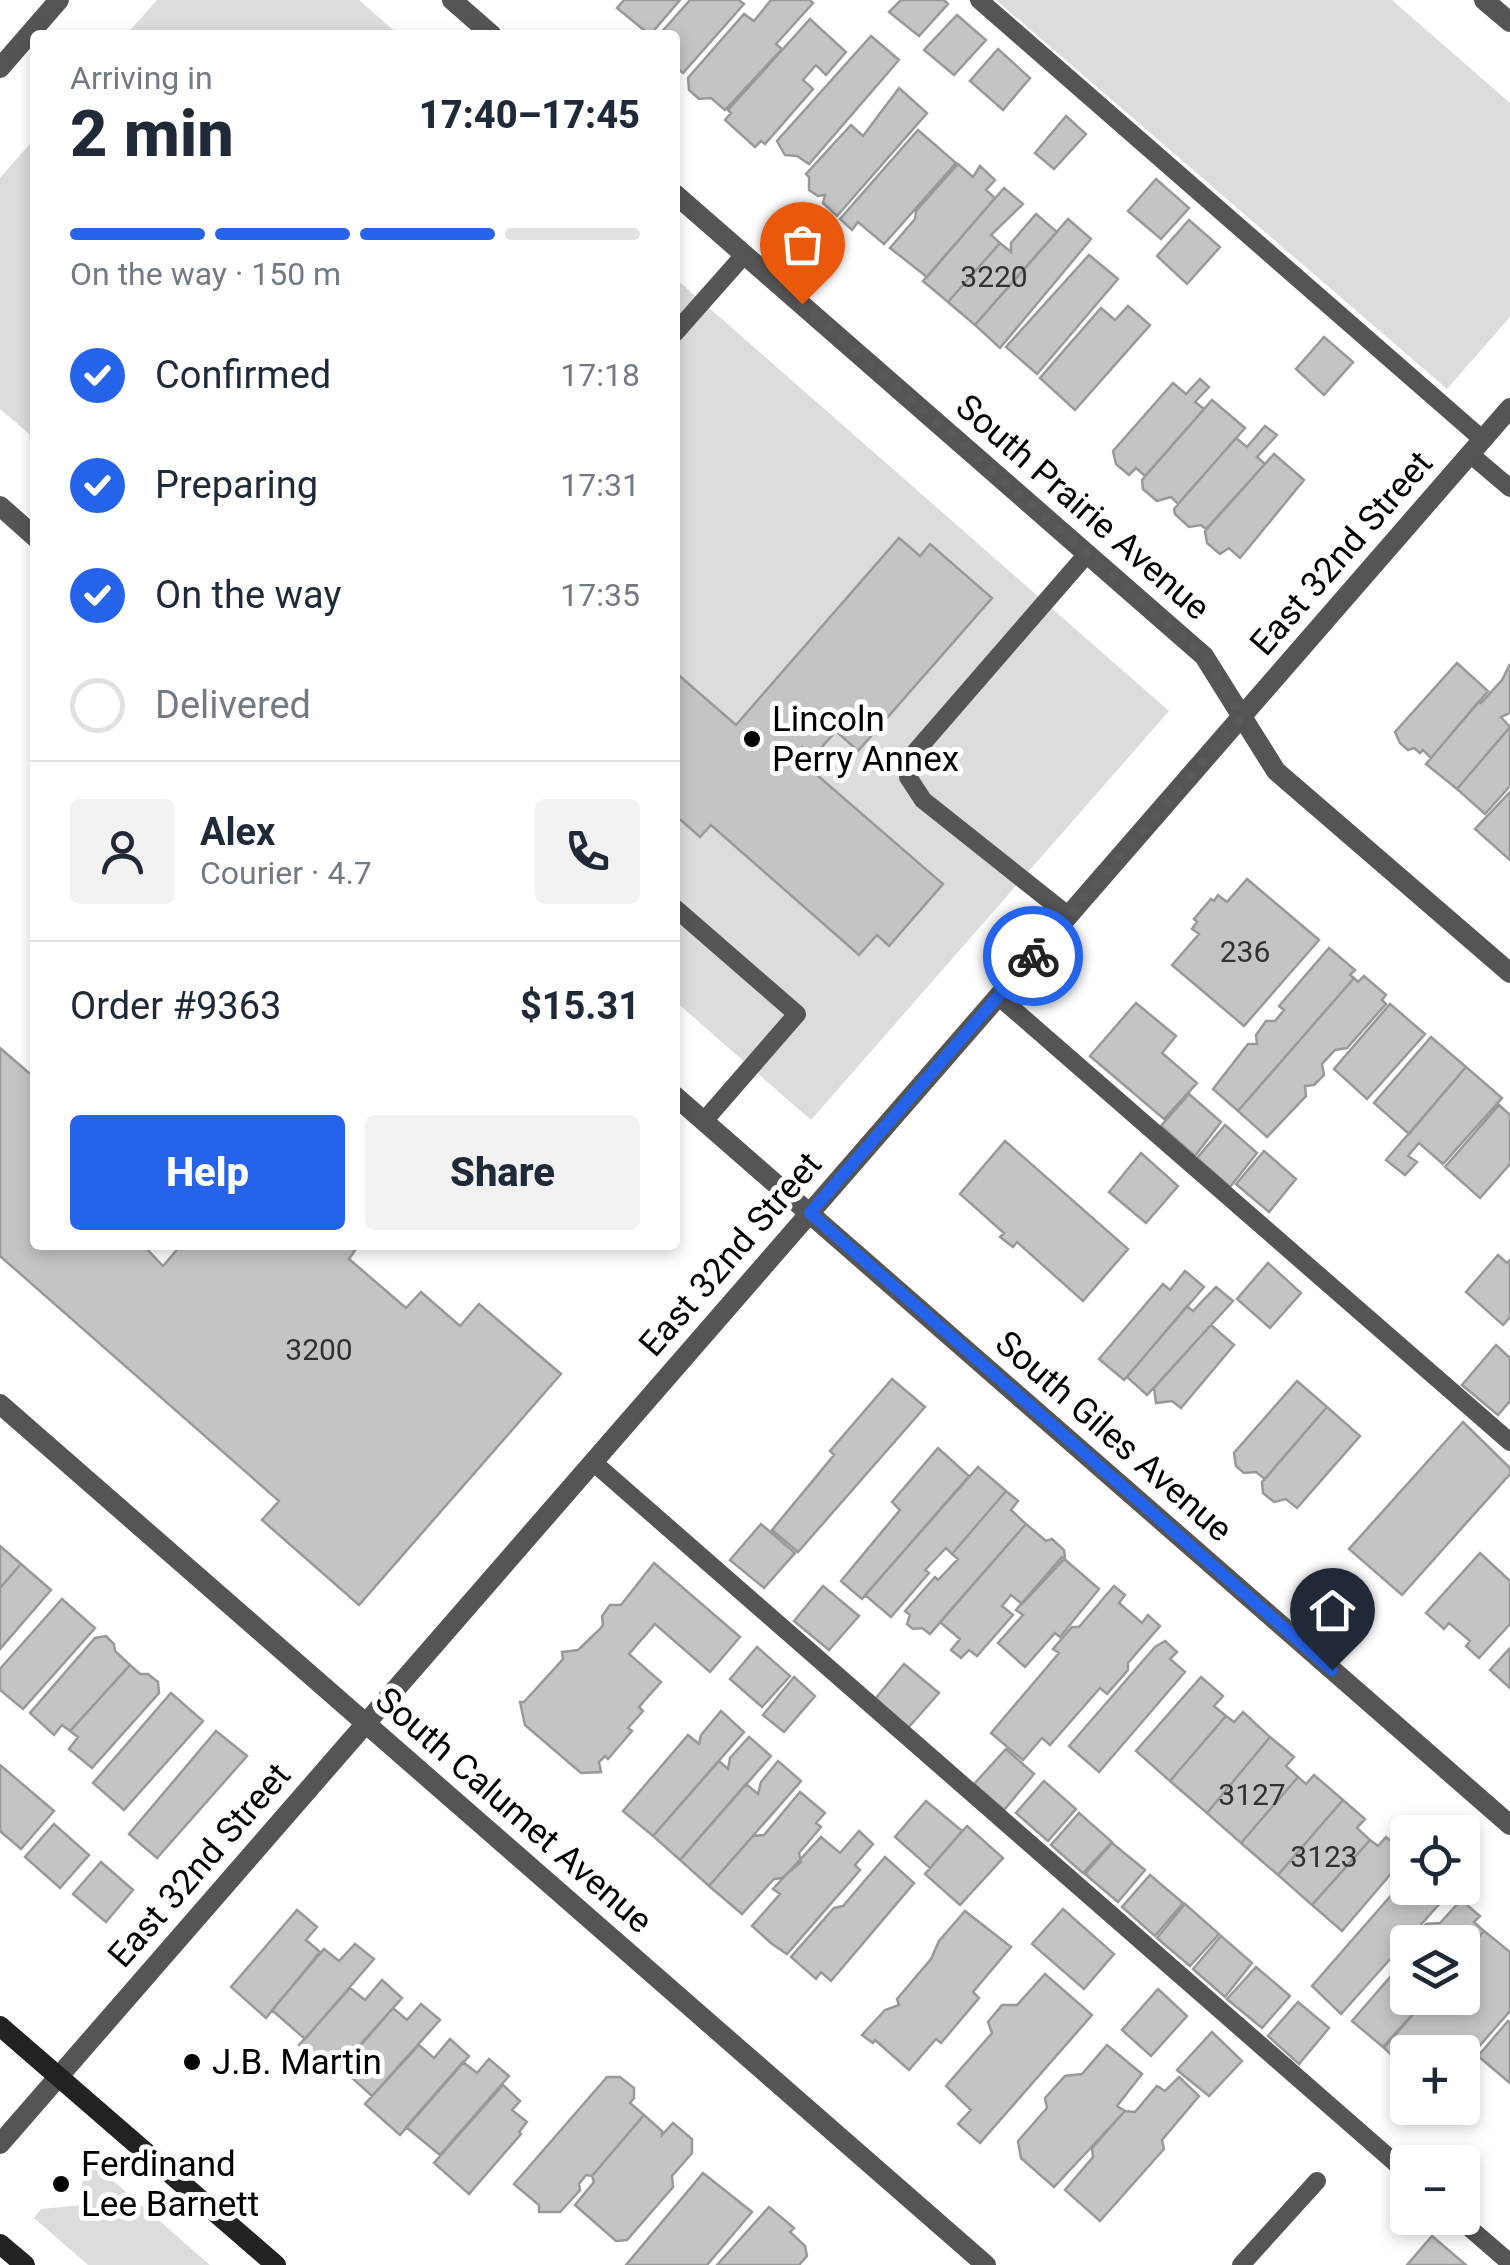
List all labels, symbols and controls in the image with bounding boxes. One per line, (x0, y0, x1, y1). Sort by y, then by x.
text: Arriving in (70, 59, 213, 97)
text: 17:40–17:45 (419, 93, 640, 137)
text: 2 min (70, 96, 234, 172)
pin (760, 202, 845, 305)
icon: bag (775, 217, 830, 272)
text: On the way · 150 m (70, 255, 341, 293)
house number: 3220 (960, 259, 1028, 294)
icon: check (70, 348, 125, 403)
text: Confirmed (155, 353, 331, 397)
text: 17:18 (560, 356, 640, 394)
street label: South Prairie Avenue (948, 386, 1218, 629)
street label: East 32nd Street (1242, 443, 1441, 664)
icon: check (70, 458, 125, 513)
text: Preparing (155, 463, 318, 507)
text: 17:31 (560, 466, 640, 504)
icon: check (70, 568, 125, 623)
text: On the way (155, 573, 341, 617)
text: 17:35 (560, 576, 640, 614)
text: Delivered (155, 683, 311, 727)
place label: Lincoln Perry Annex (772, 699, 959, 780)
marker: Lincoln Perry Annex (741, 728, 763, 750)
button: person (70, 799, 175, 904)
button: phone (535, 799, 640, 904)
text: Alex (200, 810, 275, 854)
text: Courier · 4.7 (200, 854, 372, 892)
courier (983, 906, 1083, 1006)
icon: bike (1006, 929, 1061, 984)
house number: 236 (1220, 934, 1270, 969)
text: Order #9363 (70, 984, 281, 1028)
text: $15.31 (520, 984, 640, 1028)
button: Help (70, 1115, 345, 1230)
button: Share (365, 1115, 640, 1230)
street label: East 32nd Street (631, 1144, 830, 1365)
street label: South Giles Avenue (987, 1322, 1240, 1550)
house number: 3200 (285, 1332, 353, 1367)
pin (1290, 1568, 1375, 1671)
icon: home (1305, 1583, 1360, 1638)
street label: South Calumet Avenue (367, 1679, 660, 1942)
street label: East 32nd Street (100, 1755, 299, 1976)
house number: 3127 (1218, 1777, 1286, 1812)
map controls (1390, 1815, 1480, 2235)
button: locate (1390, 1815, 1480, 1905)
house number: 3123 (1290, 1839, 1358, 1874)
button: layers (1390, 1925, 1480, 2015)
button: + (1390, 2035, 1480, 2125)
place label: J.B. Martin (212, 2042, 382, 2083)
marker: J.B. Martin (181, 2051, 203, 2073)
place label: Ferdinand Lee Barnett (81, 2144, 259, 2225)
button: − (1390, 2145, 1480, 2235)
marker: Ferdinand Lee Barnett (50, 2173, 72, 2195)

